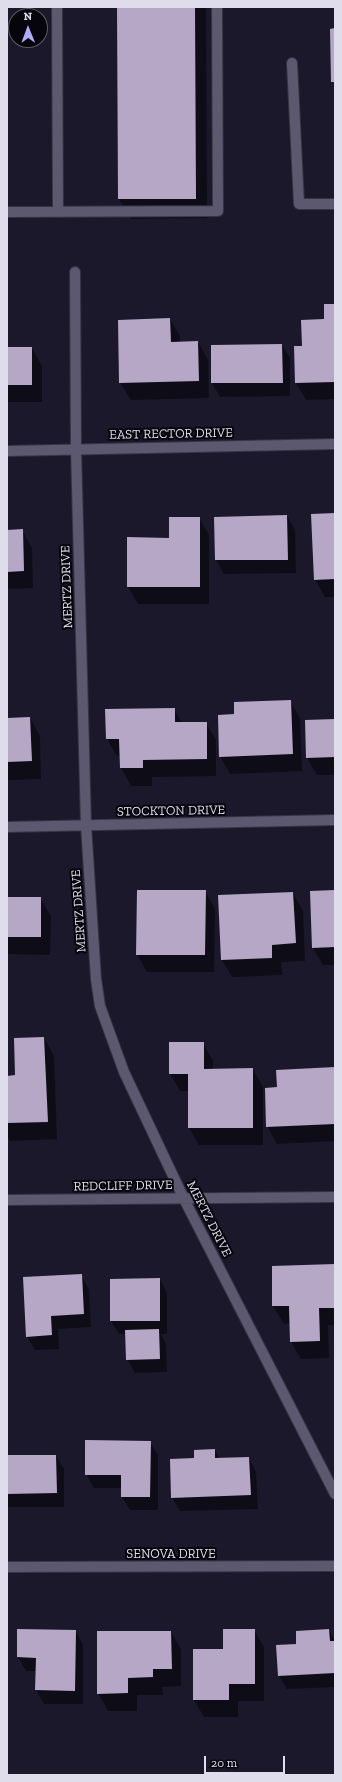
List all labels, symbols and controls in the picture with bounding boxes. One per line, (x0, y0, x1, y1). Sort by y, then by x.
north arrow (8, 8, 48, 48)
text: N (23, 10, 32, 23)
street label: EAST RECTOR DRIVE (109, 425, 233, 443)
street label: MERTZ DRIVE (58, 545, 76, 629)
street label: STOCKTON DRIVE (117, 802, 225, 820)
street label: MERTZ DRIVE (68, 869, 90, 953)
street label: REDCLIFF DRIVE (73, 1177, 173, 1195)
street label: MERTZ DRIVE (183, 1179, 235, 1259)
street label: SENOVA DRIVE (126, 1546, 216, 1562)
scale bar (206, 1748, 287, 1774)
text: 20 m (211, 1756, 237, 1770)

